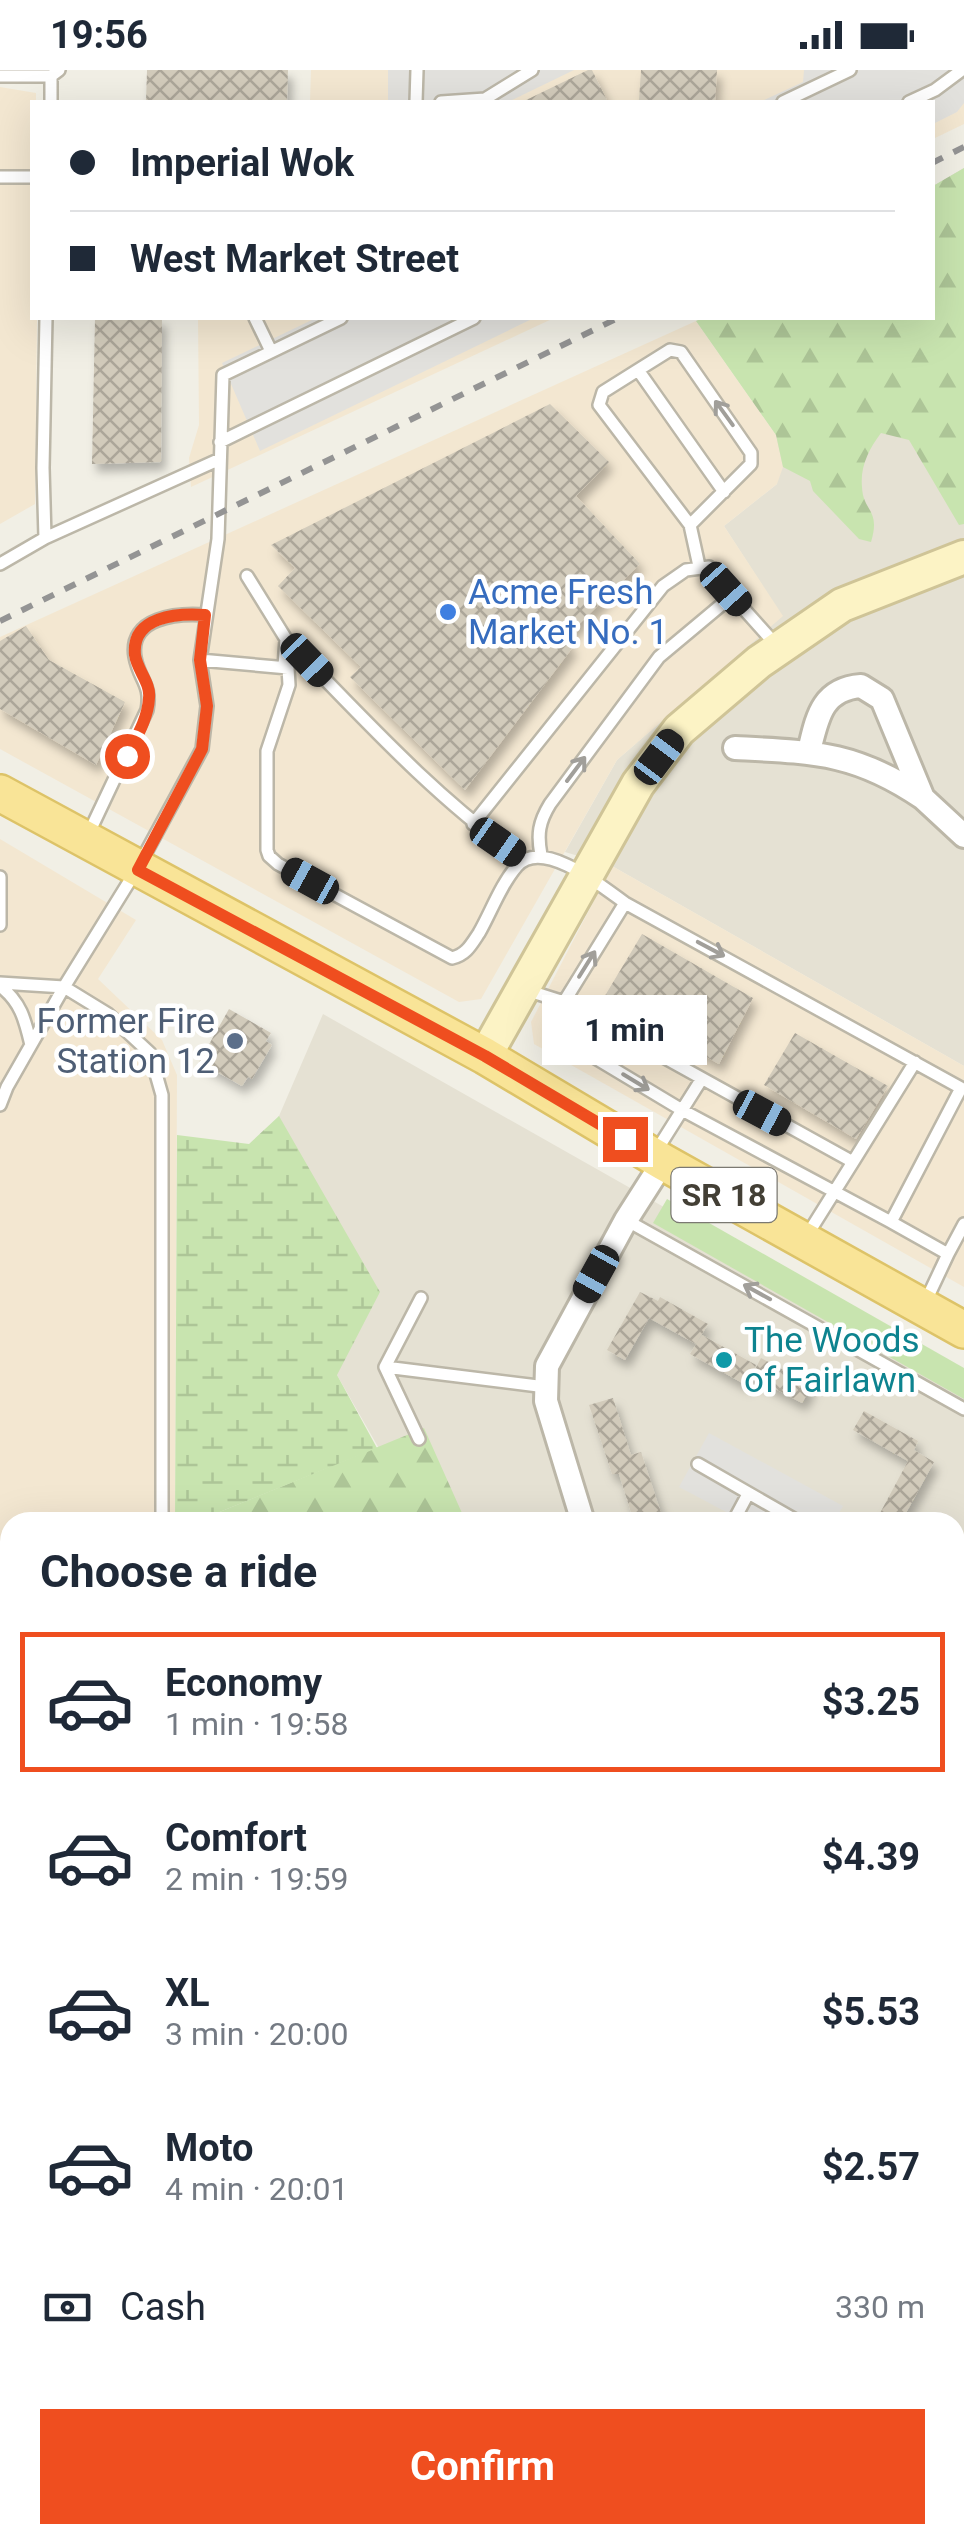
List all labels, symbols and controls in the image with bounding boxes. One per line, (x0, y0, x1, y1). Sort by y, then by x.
text: 19:56 (50, 13, 148, 57)
text: Imperial Wok (130, 141, 354, 185)
text: West Market Street (130, 237, 459, 281)
one-way arrow (714, 399, 735, 427)
car (695, 557, 757, 621)
place label: Acme Fresh Market No. 1 (468, 572, 668, 653)
marker: Acme Fresh Market No. 1 (437, 601, 459, 623)
car (275, 628, 339, 692)
car (629, 724, 689, 790)
route start (105, 734, 150, 779)
one-way arrow (565, 756, 586, 783)
car (465, 813, 531, 871)
car (276, 853, 344, 909)
one-way arrow (696, 940, 726, 959)
one-way arrow (577, 951, 598, 979)
callout: 1 min (542, 994, 708, 1064)
place label: Former Fire Station 12 (36, 1001, 215, 1082)
text: 1 min (584, 1011, 665, 1049)
marker: Former Fire Station 12 (224, 1030, 246, 1052)
one-way arrow (621, 1072, 650, 1092)
car (728, 1086, 796, 1140)
route end (603, 1117, 648, 1162)
road number: SR 18 (672, 1168, 776, 1222)
car (568, 1240, 624, 1308)
one-way arrow (743, 1282, 772, 1302)
place label: The Woods of Fairlawn (744, 1320, 920, 1401)
marker: The Woods of Fairlawn (713, 1349, 735, 1371)
text: Choose a ride (40, 1545, 317, 1598)
icon: car (45, 1657, 135, 1747)
text: Economy (165, 1661, 322, 1705)
text: $3.25 (822, 1680, 920, 1724)
text: 1 min · 19:58 (165, 1705, 348, 1743)
icon: car (45, 1812, 135, 1902)
text: Comfort (165, 1816, 307, 1860)
text: $4.39 (822, 1835, 920, 1879)
text: 2 min · 19:59 (165, 1860, 348, 1898)
icon: car (45, 1967, 135, 2057)
text: XL (165, 1971, 210, 2015)
text: $5.53 (822, 1990, 920, 2034)
text: 3 min · 20:00 (165, 2015, 348, 2053)
icon: car (45, 2122, 135, 2212)
text: Moto (165, 2126, 254, 2170)
text: $2.57 (822, 2145, 920, 2189)
text: 4 min · 20:01 (165, 2170, 348, 2208)
icon: cash (40, 2280, 95, 2335)
text: Cash (120, 2285, 206, 2329)
text: 330 m (835, 2288, 925, 2326)
button: Confirm (40, 2409, 925, 2524)

